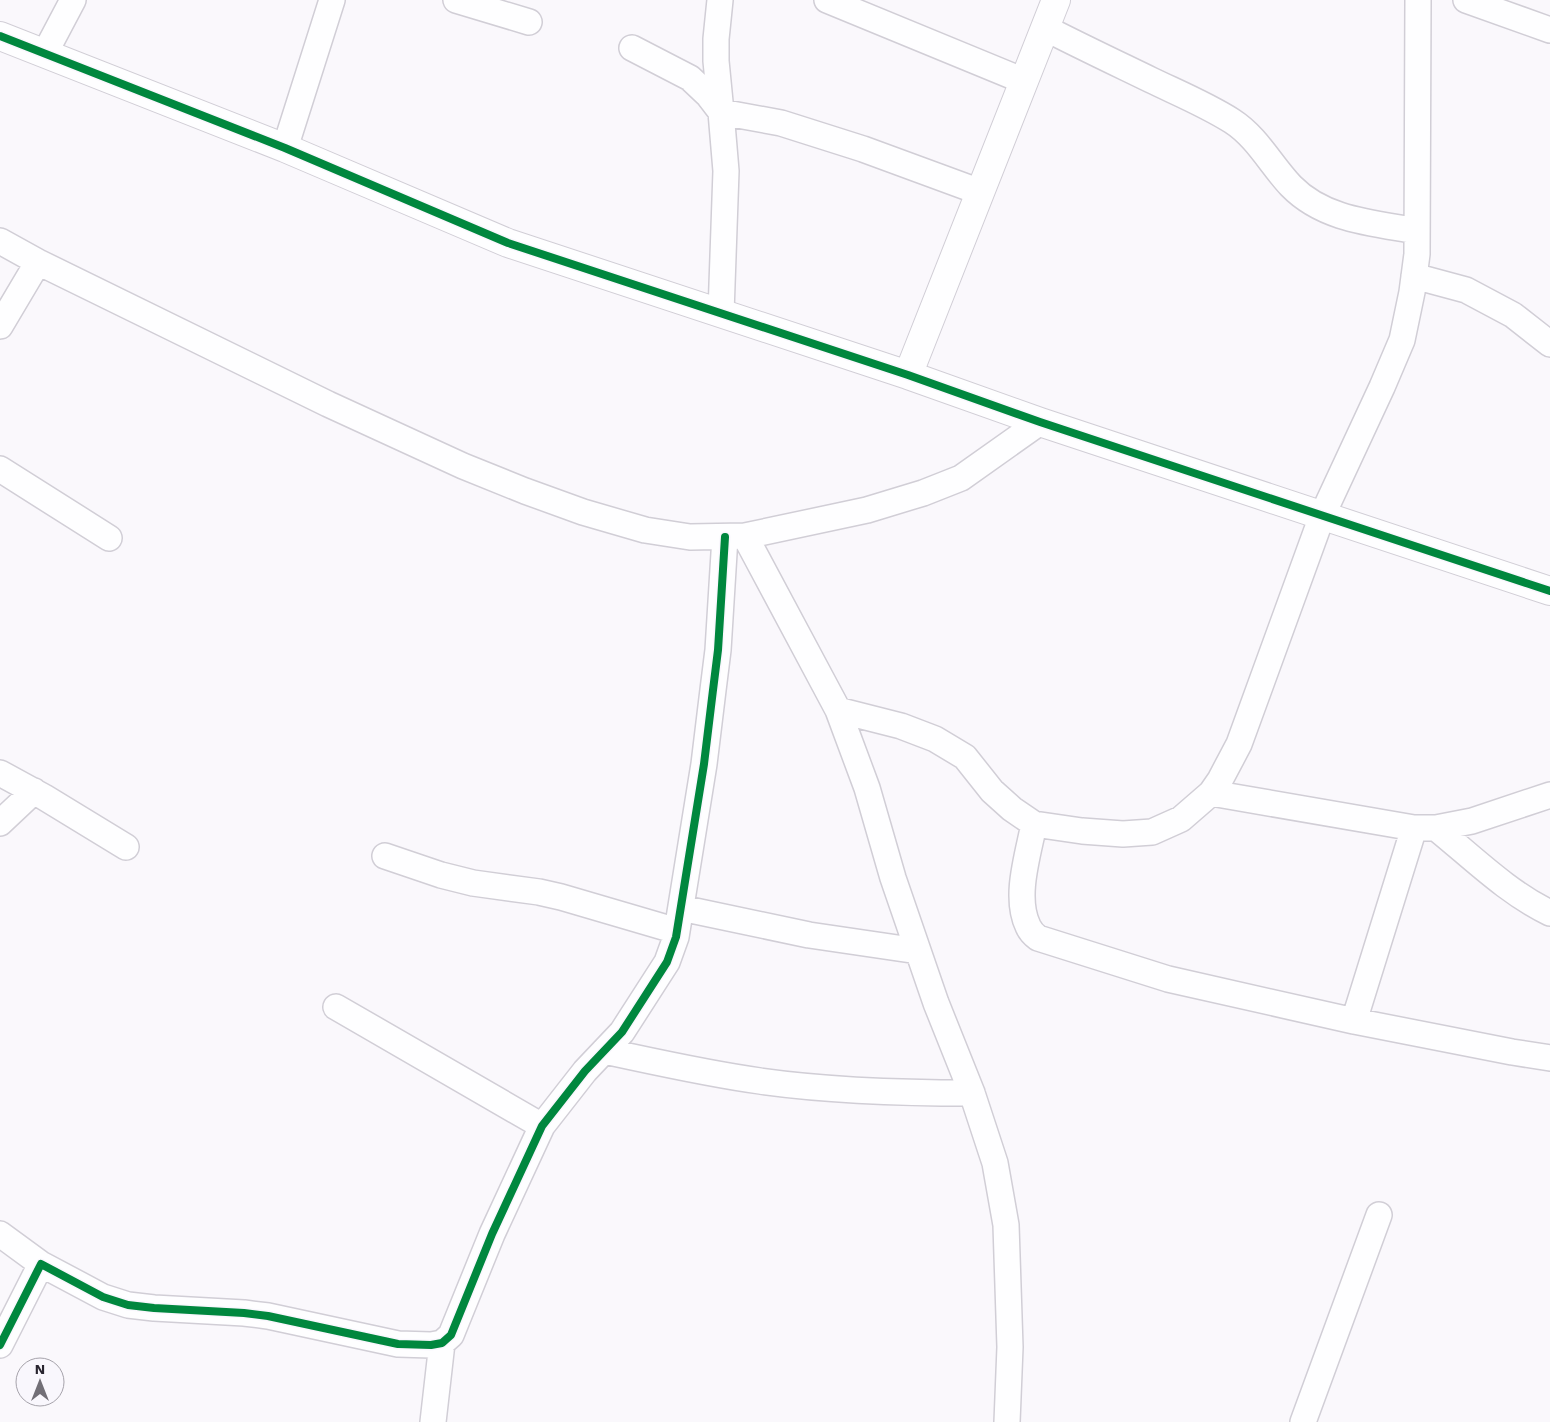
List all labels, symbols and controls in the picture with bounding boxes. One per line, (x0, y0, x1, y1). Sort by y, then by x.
north arrow (15, 1357, 65, 1407)
text: N (35, 1361, 45, 1377)

